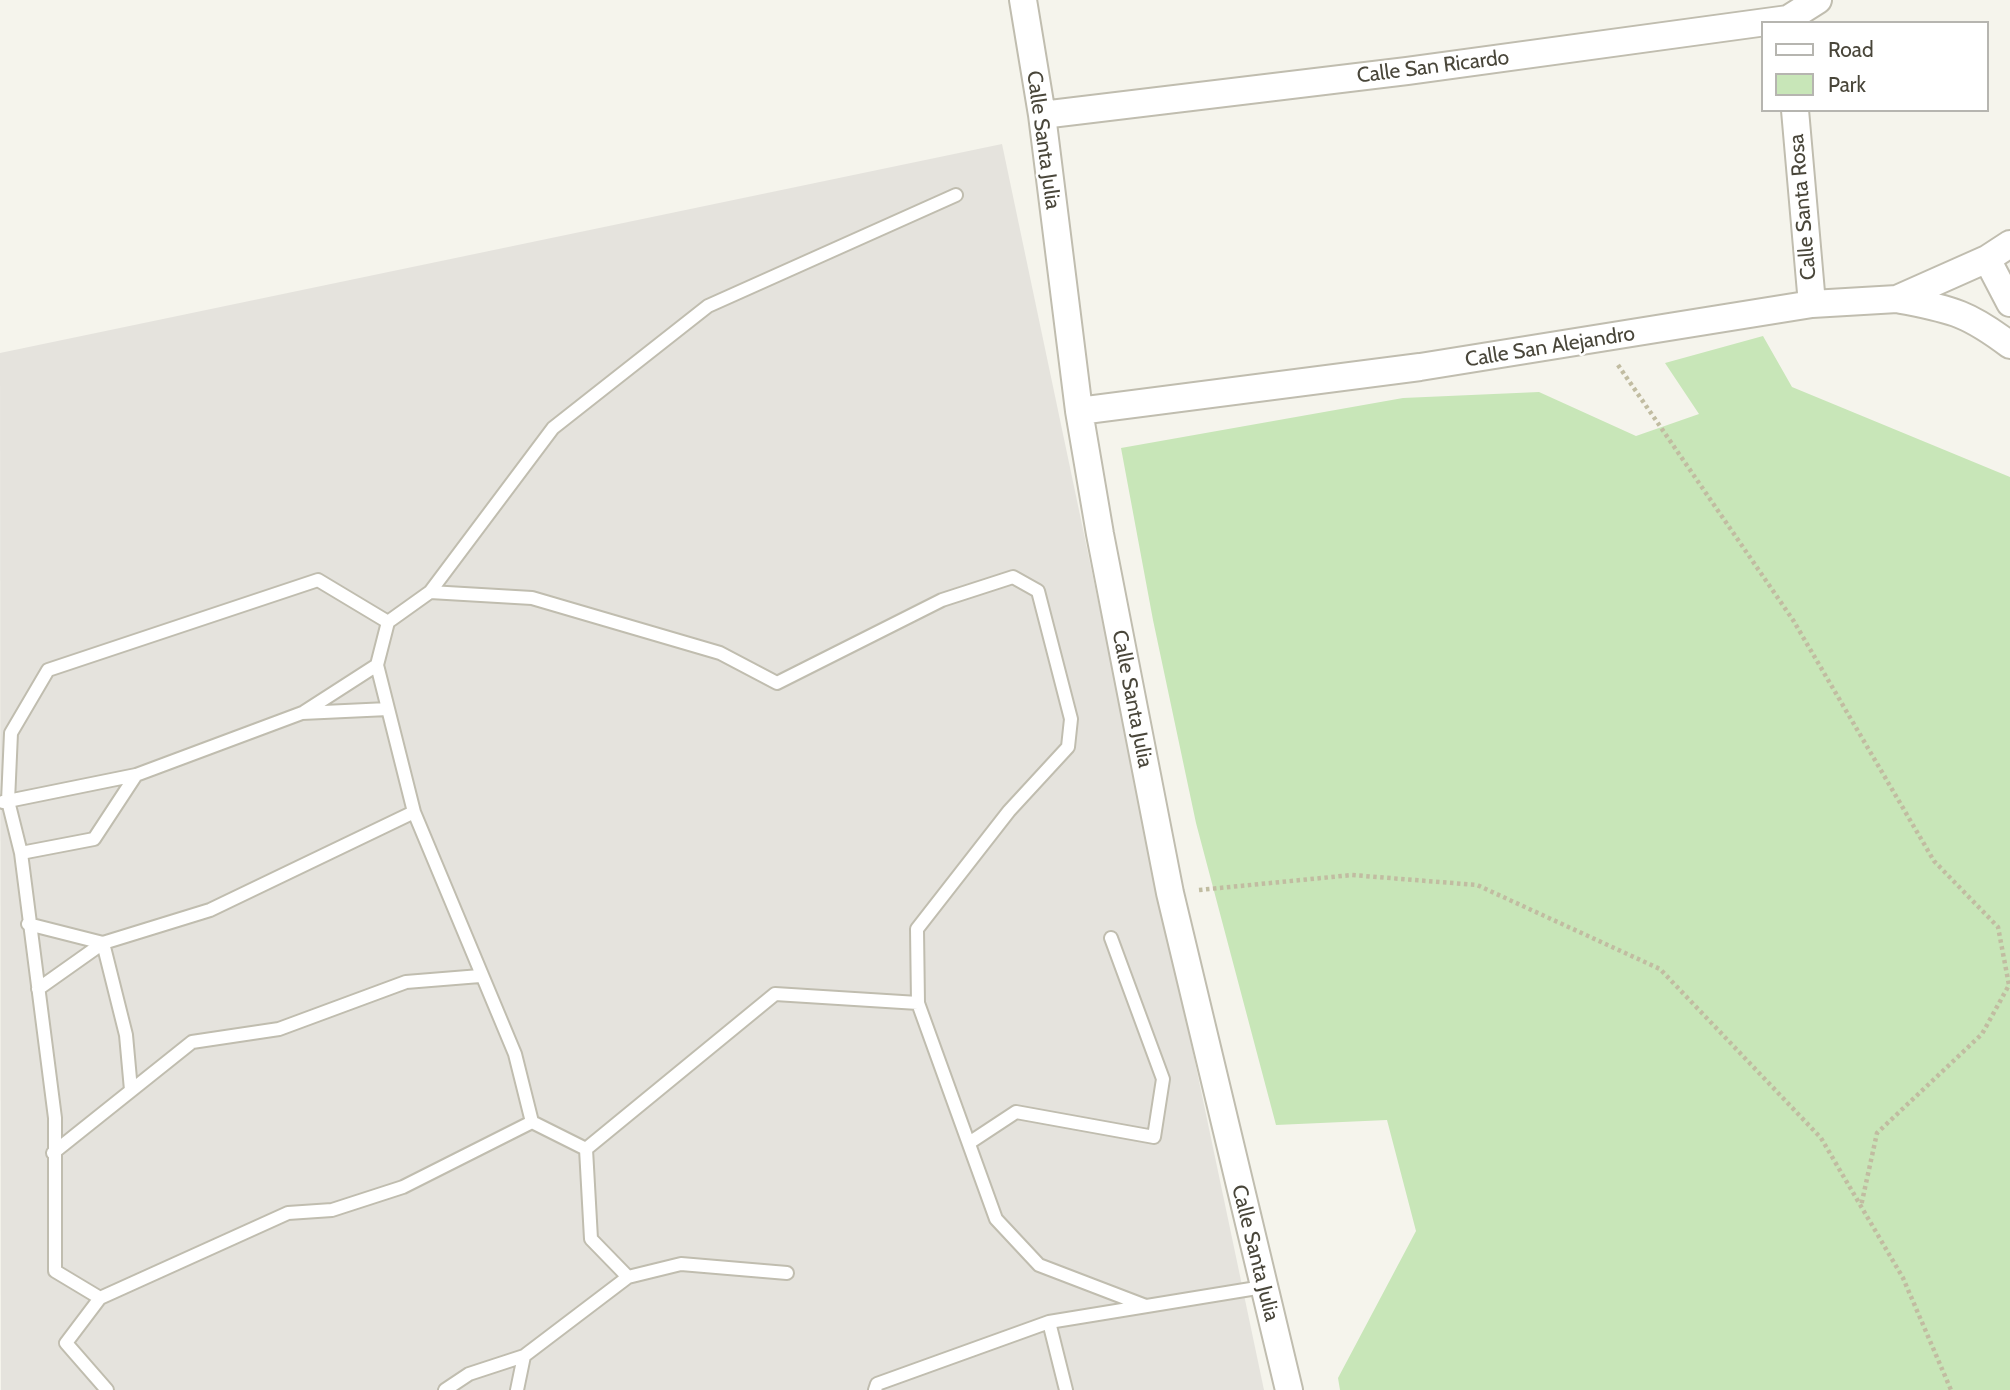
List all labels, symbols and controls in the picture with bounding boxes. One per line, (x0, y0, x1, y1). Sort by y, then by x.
legend (1762, 21, 1989, 112)
text: Road (1828, 37, 1874, 62)
street label: Calle San Ricardo (1355, 45, 1511, 89)
street label: Calle Santa Julia (1021, 69, 1065, 211)
text: Park (1828, 72, 1866, 97)
street label: Calle Santa Rosa (1784, 133, 1822, 281)
street label: Calle San Alejandro (1463, 321, 1637, 373)
street label: Calle Santa Julia (1106, 628, 1158, 770)
street label: Calle Santa Julia (1226, 1182, 1284, 1324)

